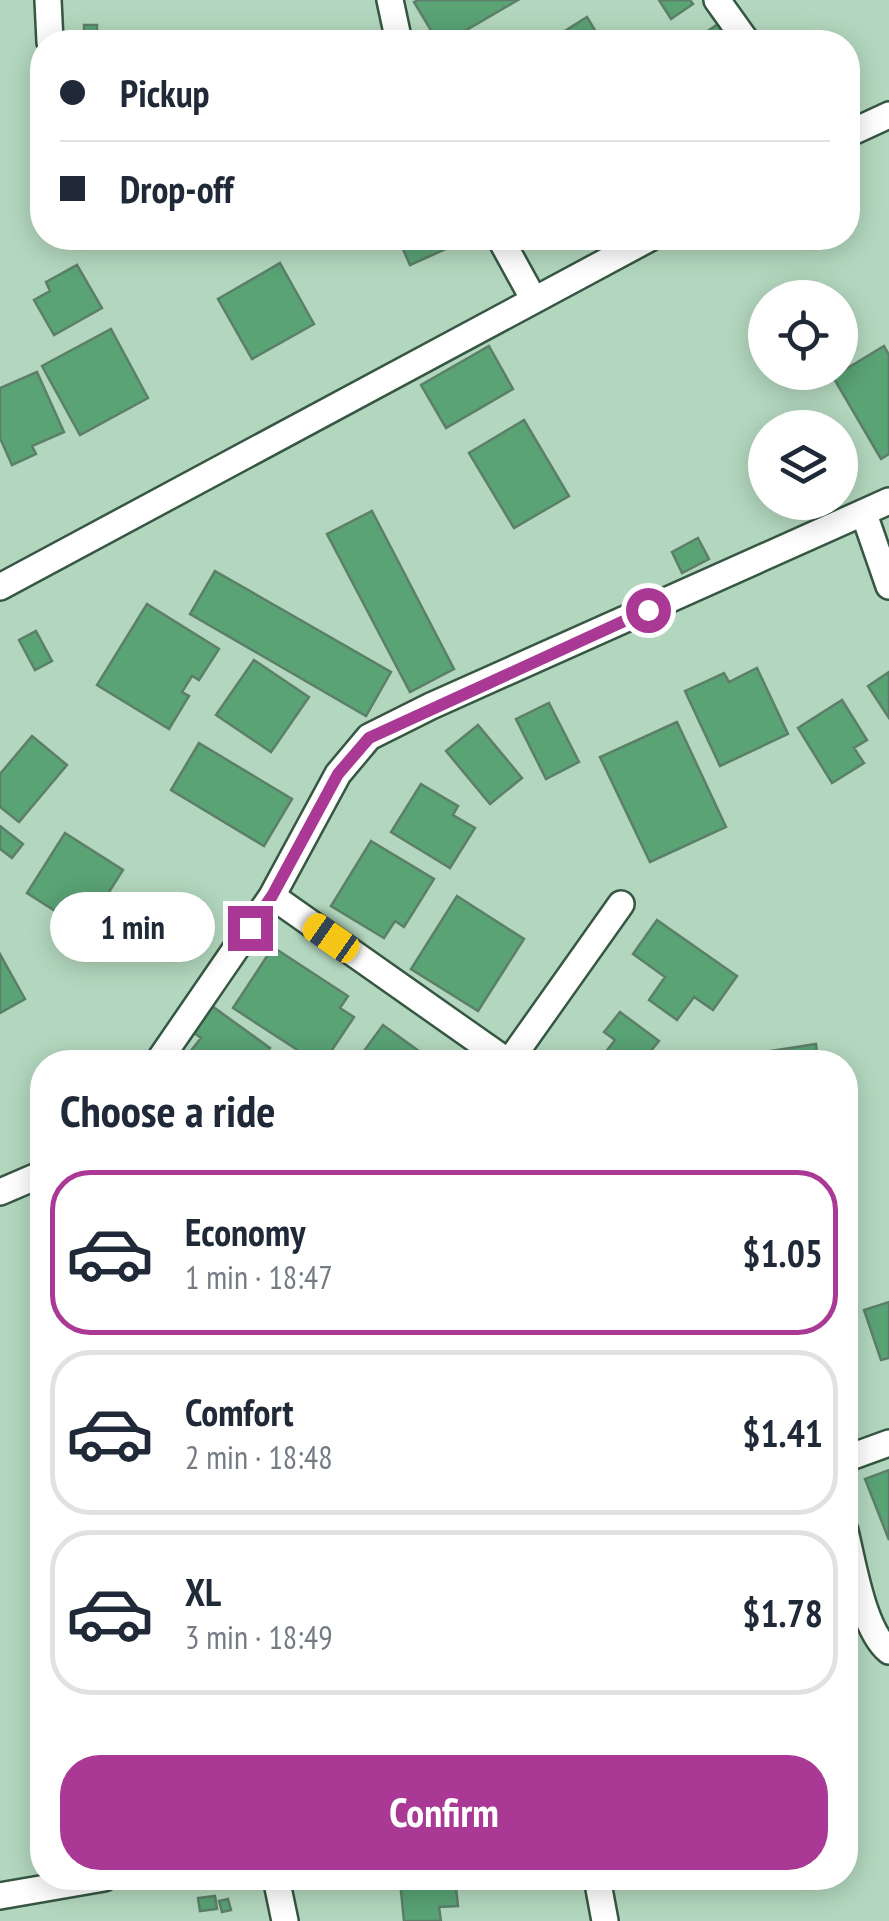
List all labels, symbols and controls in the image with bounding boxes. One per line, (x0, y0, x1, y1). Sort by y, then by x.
text: Pickup (120, 68, 210, 117)
text: Drop-off (120, 164, 234, 213)
map controls (748, 280, 858, 520)
button: locate (748, 280, 858, 390)
button: layers (748, 410, 858, 520)
route start (626, 588, 671, 633)
callout: 1 min (50, 893, 215, 963)
text: 1 min (100, 906, 165, 948)
route end (228, 906, 273, 951)
car (298, 909, 364, 967)
text: Choose a ride (60, 1081, 275, 1139)
text: Economy (185, 1207, 305, 1256)
icon: car (65, 1208, 155, 1298)
text: $1.05 (742, 1228, 823, 1277)
text: 1 min · 18:47 (185, 1256, 333, 1298)
text: Comfort (185, 1387, 294, 1436)
icon: car (65, 1388, 155, 1478)
text: $1.41 (742, 1408, 823, 1457)
text: 2 min · 18:48 (185, 1436, 333, 1478)
text: XL (185, 1567, 221, 1616)
icon: car (65, 1568, 155, 1658)
text: $1.78 (742, 1588, 823, 1637)
text: 3 min · 18:49 (185, 1616, 333, 1658)
button: Confirm (60, 1755, 828, 1870)

